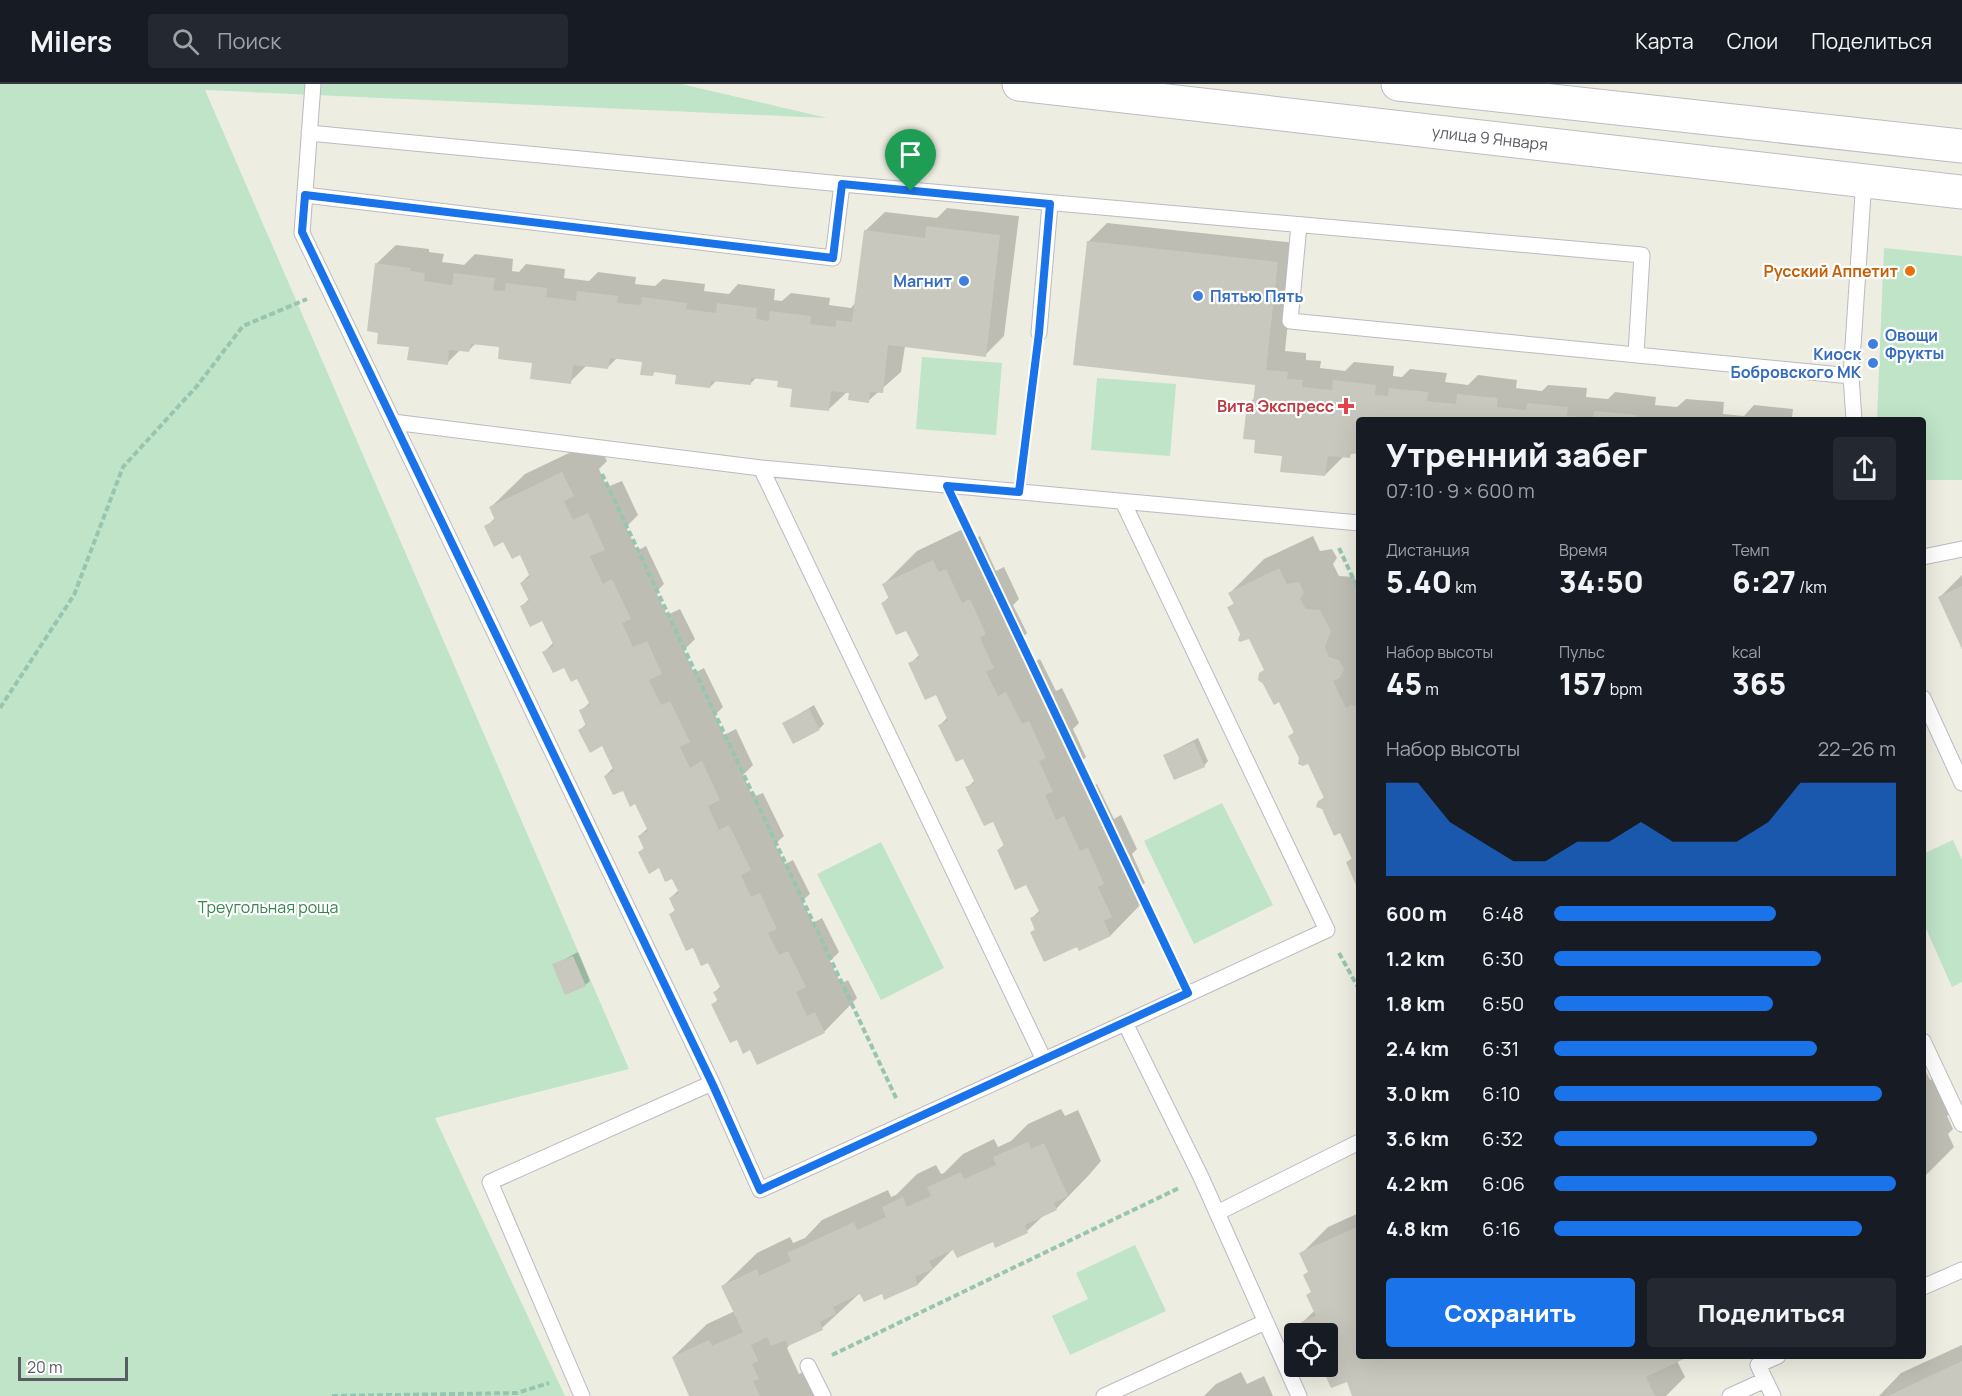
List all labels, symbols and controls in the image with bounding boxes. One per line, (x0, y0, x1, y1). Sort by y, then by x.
search box (148, 14, 568, 68)
text: Milers (30, 22, 112, 60)
icon: search (169, 25, 202, 58)
text: Поиск (217, 26, 281, 56)
text: Карта (1635, 27, 1694, 55)
text: Слои (1727, 27, 1778, 55)
text: Поделиться (1811, 27, 1932, 55)
street label: улица 9 Января (1431, 120, 1549, 156)
pin (885, 129, 936, 191)
icon: arrive (894, 138, 927, 171)
place label: Русский Аппетит (1763, 260, 1898, 282)
marker: Русский Аппетит (1903, 264, 1917, 278)
place label: Магнит (893, 270, 952, 292)
marker: Магнит (957, 274, 971, 288)
place label: Пятью Пять (1210, 285, 1304, 307)
marker: Пятью Пять (1191, 289, 1205, 303)
place label: Овощи Фрукты (1885, 324, 1944, 364)
marker: Овощи Фрукты (1866, 337, 1880, 351)
place label: Киоск Бобровского МК (1730, 343, 1862, 383)
marker: Киоск Бобровского МК (1866, 356, 1880, 370)
place label: Вита Экспресс (1217, 395, 1334, 417)
marker: Вита Экспресс (1339, 399, 1353, 413)
text: Утренний забег (1386, 432, 1648, 477)
button: share (1833, 437, 1896, 500)
text: 07:10 · 9 × 600 m (1386, 477, 1535, 504)
text: Дистанция (1386, 539, 1470, 561)
text: Время (1559, 539, 1607, 561)
text: Темп (1732, 539, 1770, 561)
text: 5.40 (1386, 561, 1452, 602)
text: 34:50 (1559, 561, 1644, 602)
text: 6:27 (1732, 561, 1796, 602)
text: km (1452, 576, 1477, 598)
text: /km (1796, 576, 1827, 598)
text: Набор высоты (1386, 641, 1493, 663)
text: Пульс (1559, 641, 1605, 663)
text: kcal (1732, 641, 1761, 663)
text: 45 (1386, 663, 1422, 704)
text: 157 (1559, 663, 1607, 704)
text: 365 (1732, 663, 1786, 704)
text: m (1422, 678, 1439, 700)
text: bpm (1607, 678, 1642, 700)
text: Набор высоты (1386, 735, 1520, 762)
text: 22–26 m (1818, 735, 1896, 762)
park label: Треугольная роща (198, 896, 338, 918)
text: 600 m (1386, 900, 1447, 927)
text: 6:48 (1482, 900, 1524, 927)
text: 1.2 km (1386, 945, 1445, 972)
text: 6:30 (1482, 945, 1524, 972)
text: 1.8 km (1386, 990, 1445, 1017)
text: 6:50 (1482, 990, 1524, 1017)
text: 2.4 km (1386, 1035, 1449, 1062)
text: 6:31 (1482, 1035, 1519, 1062)
text: 3.0 km (1386, 1080, 1450, 1107)
text: 6:10 (1482, 1080, 1520, 1107)
text: 3.6 km (1386, 1125, 1449, 1152)
text: 6:32 (1482, 1125, 1523, 1152)
text: 4.2 km (1386, 1170, 1449, 1197)
text: 6:06 (1482, 1170, 1525, 1197)
text: 4.8 km (1386, 1215, 1449, 1242)
text: 6:16 (1482, 1215, 1521, 1242)
button: Сохранить (1386, 1278, 1635, 1347)
button: Поделиться (1647, 1278, 1896, 1347)
map controls (1284, 1323, 1338, 1377)
button: locate (1284, 1323, 1338, 1377)
scale bar (18, 1354, 128, 1382)
text: 20 m (27, 1356, 63, 1378)

